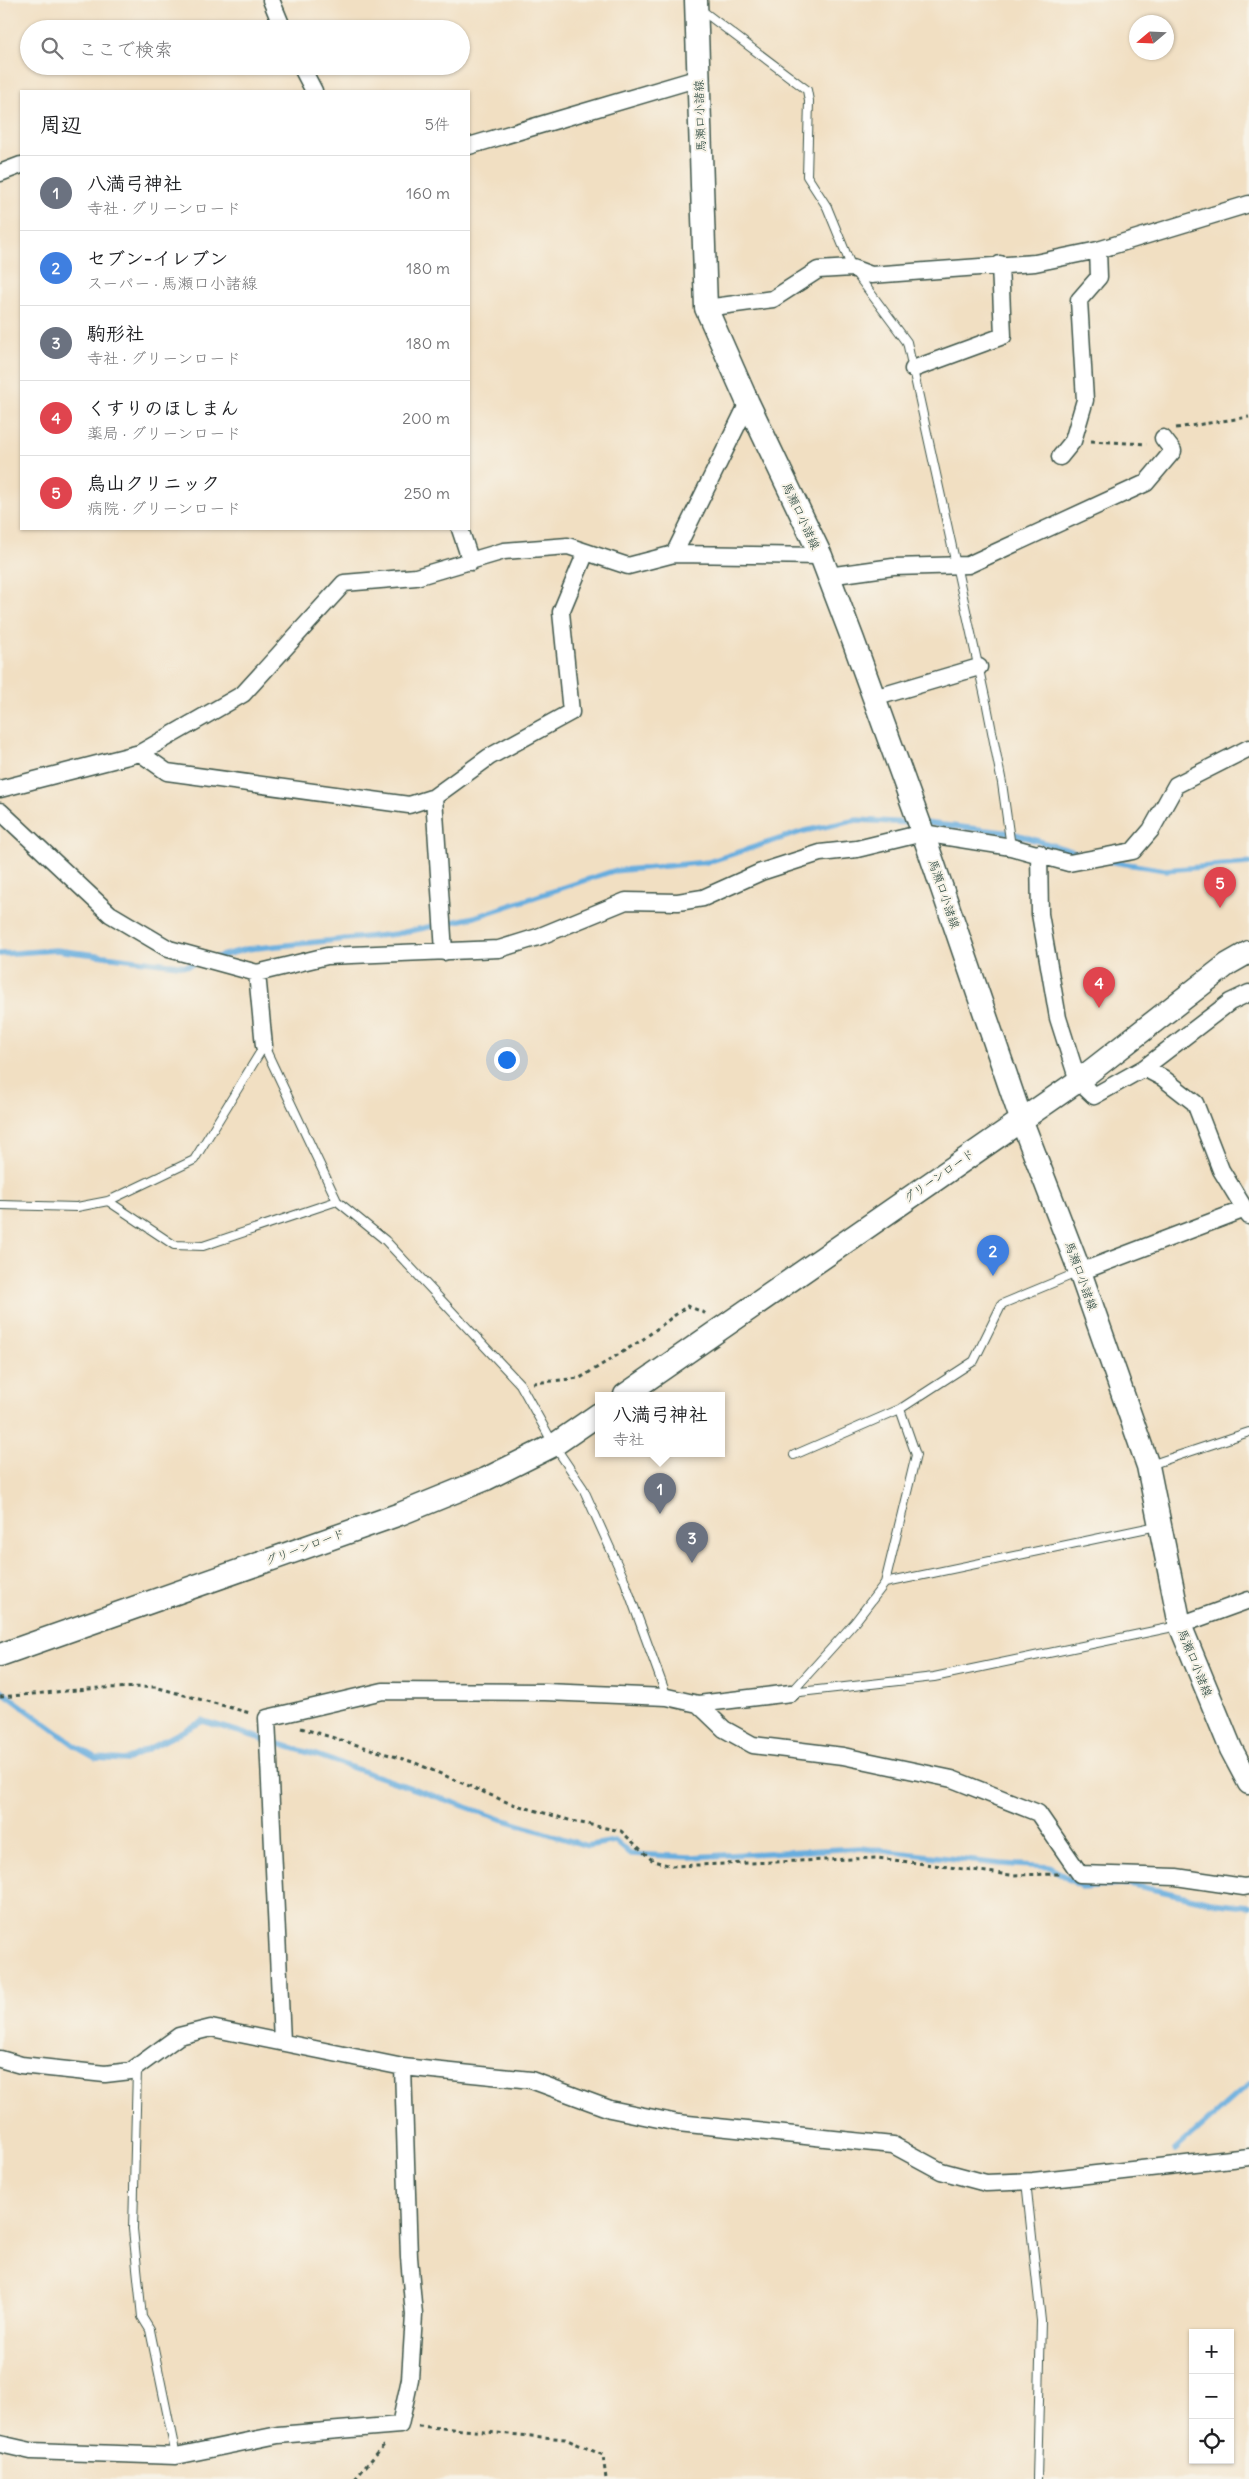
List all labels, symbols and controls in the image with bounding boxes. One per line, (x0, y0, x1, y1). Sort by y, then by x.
north arrow (1129, 15, 1174, 60)
search box (20, 20, 470, 75)
icon: search (38, 34, 66, 62)
text: ここで検索 (78, 37, 173, 61)
street label: 馬瀬口小諸線 (691, 80, 708, 152)
text: 周辺 (40, 111, 82, 138)
text: 5件 (425, 114, 450, 134)
text: 八満弓神社 (87, 171, 182, 195)
text: 1 (53, 183, 59, 203)
text: 160 m (406, 183, 450, 203)
text: 寺社 · グリーンロード (87, 198, 241, 218)
text: セブン-イレブン (87, 246, 228, 270)
text: 2 (52, 258, 60, 278)
text: 180 m (406, 258, 450, 278)
text: スーパー · 馬瀬口小諸線 (87, 273, 258, 293)
text: 駒形社 (87, 321, 144, 345)
text: 3 (51, 333, 61, 353)
text: 180 m (406, 333, 450, 353)
text: 寺社 · グリーンロード (87, 348, 241, 368)
text: くすりのほしまん (87, 396, 239, 420)
text: 4 (51, 408, 61, 428)
text: 200 m (402, 408, 450, 428)
text: 薬局 · グリーンロード (87, 423, 241, 443)
text: 烏山クリニック (87, 471, 220, 495)
street label: 馬瀬口小諸線 (779, 480, 823, 552)
text: 5 (51, 483, 61, 503)
text: 250 m (404, 483, 450, 503)
text: 病院 · グリーンロード (87, 498, 241, 518)
street label: 馬瀬口小諸線 (926, 857, 963, 930)
pin: 5 (1204, 867, 1236, 908)
pin: 4 (1083, 967, 1115, 1008)
your location (494, 1047, 520, 1073)
street label: グリーンロード (900, 1146, 977, 1206)
pin: 2 (977, 1235, 1009, 1276)
street label: 馬瀬口小諸線 (1062, 1239, 1101, 1312)
popup (595, 1392, 725, 1457)
text: 八満弓神社 (612, 1402, 708, 1426)
text: 寺社 (612, 1429, 645, 1449)
pin: 1 (644, 1473, 676, 1514)
pin: 3 (676, 1522, 708, 1563)
street label: グリーンロード (263, 1525, 347, 1568)
street label: 馬瀬口小諸線 (1175, 1627, 1216, 1699)
map controls (1189, 2329, 1234, 2464)
button: + (1189, 2329, 1234, 2374)
button: − (1189, 2374, 1234, 2419)
button: locate (1189, 2419, 1234, 2464)

